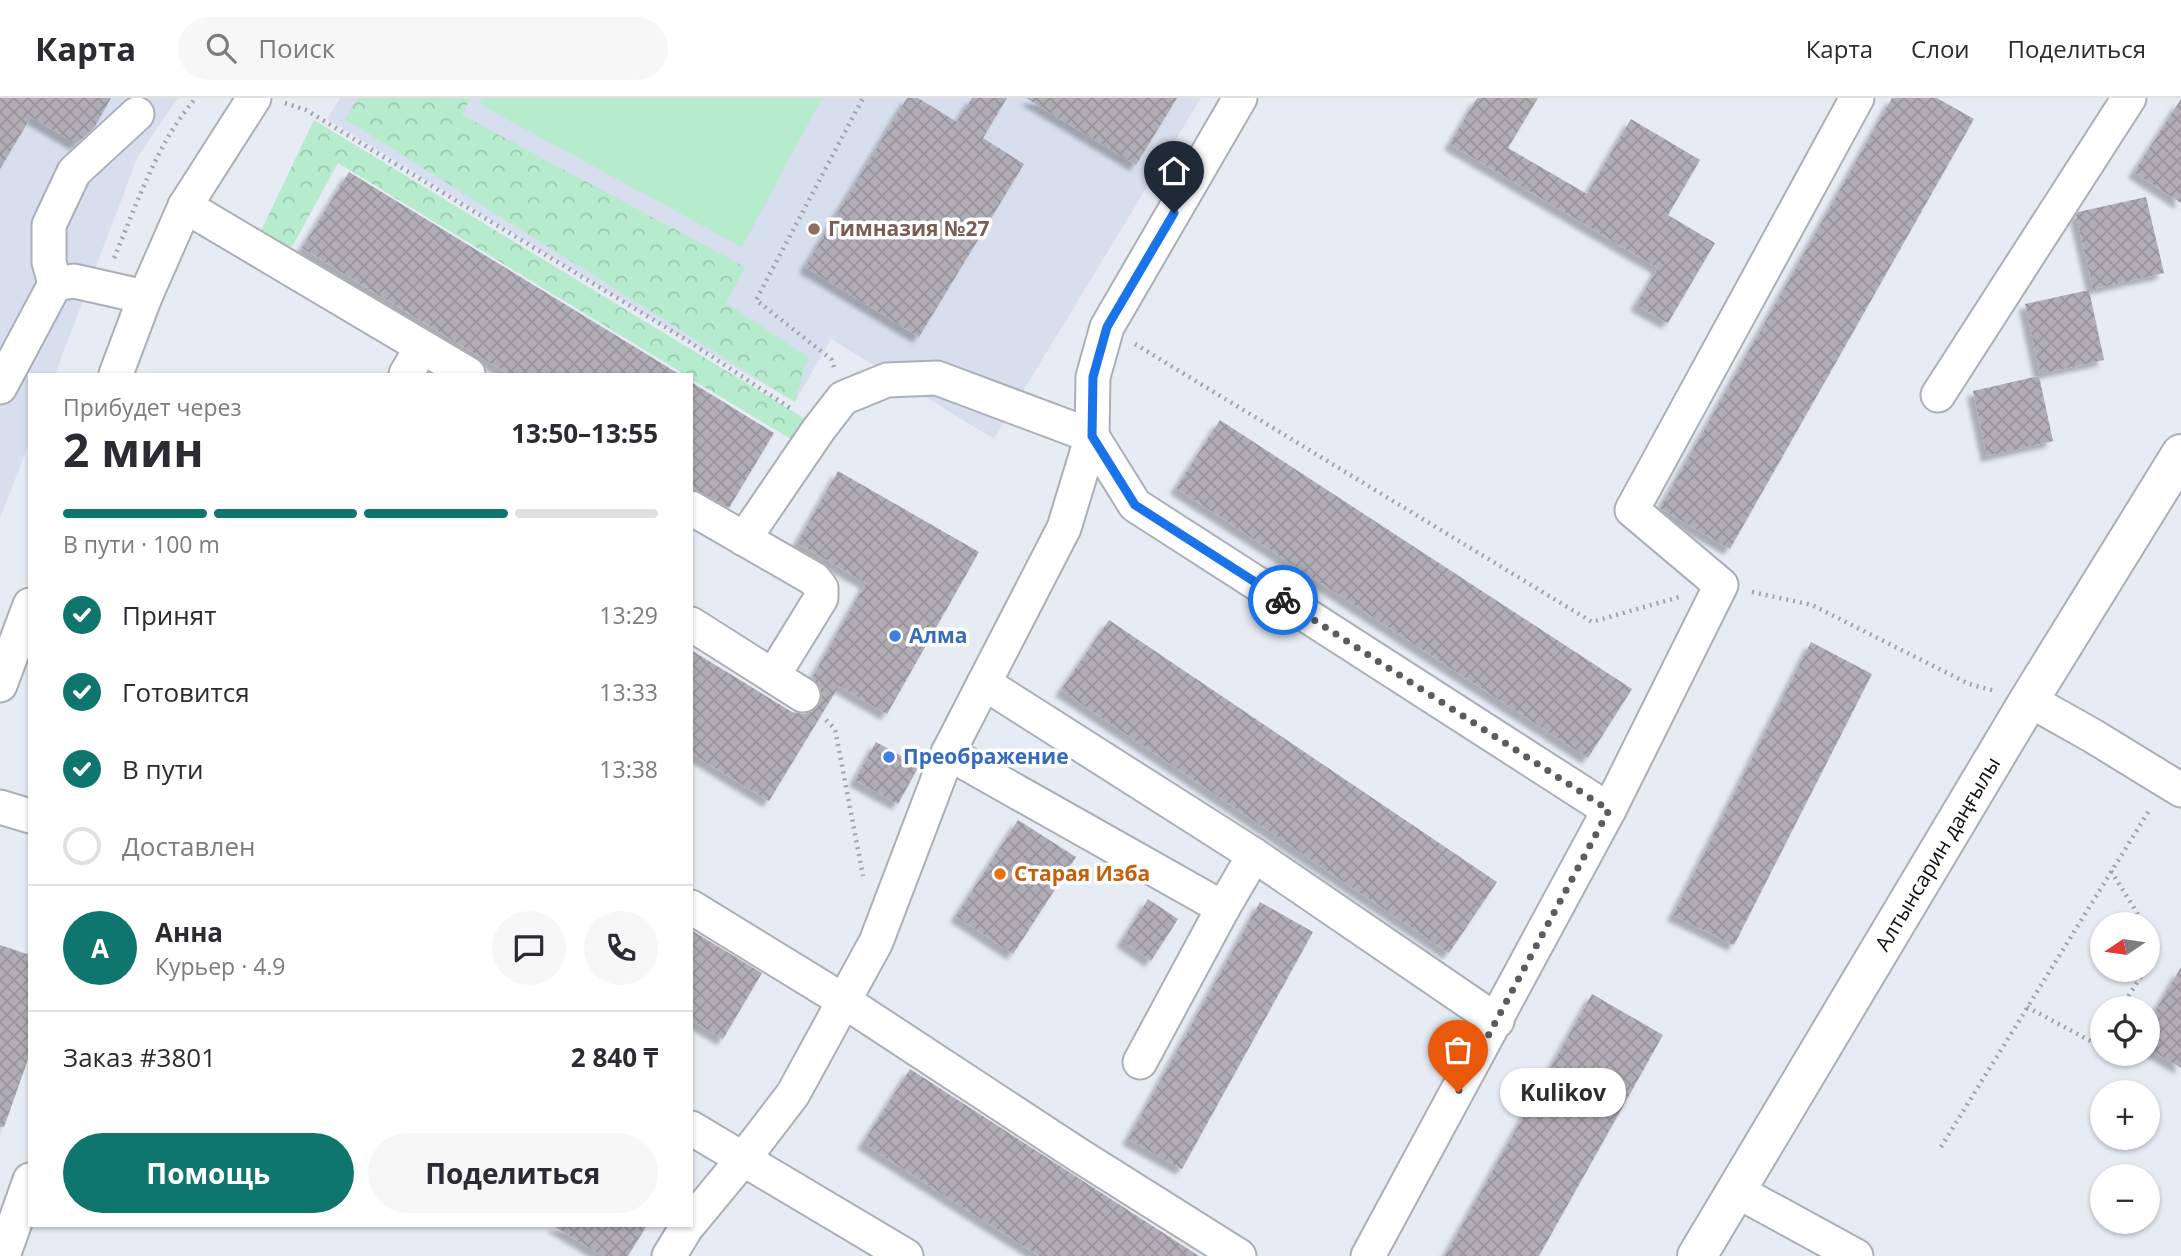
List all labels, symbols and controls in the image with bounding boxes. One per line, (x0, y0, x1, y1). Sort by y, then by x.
search box (178, 17, 668, 80)
text: Карта (35, 26, 136, 71)
icon: search (202, 29, 240, 67)
text: Поиск (258, 30, 335, 66)
text: Карта (1806, 32, 1873, 65)
text: Слои (1911, 32, 1970, 65)
text: Поделиться (2008, 32, 2146, 65)
pin (1144, 141, 1204, 213)
icon: home (1155, 152, 1193, 190)
place label: Гимназия №27 (828, 214, 990, 242)
marker: Гимназия №27 (806, 221, 822, 237)
text: Прибудет через (63, 391, 242, 423)
text: 13:50–13:55 (511, 415, 658, 451)
text: 2 мин (63, 418, 204, 480)
text: В пути · 100 m (63, 528, 220, 560)
courier (1248, 565, 1318, 635)
icon: bike (1264, 581, 1302, 619)
icon: check (63, 596, 101, 634)
text: Принят (122, 597, 216, 633)
text: 13:29 (599, 599, 658, 631)
place label: Алма (909, 621, 967, 649)
marker: Алма (887, 628, 903, 644)
icon: check (63, 673, 101, 711)
text: Готовится (122, 674, 250, 710)
text: 13:33 (599, 676, 658, 708)
place label: Преображение (903, 742, 1069, 770)
marker: Преображение (881, 749, 897, 765)
icon: check (63, 750, 101, 788)
text: В пути (122, 751, 203, 787)
street label: Алтынсарин даңғылы (1868, 751, 2006, 956)
text: 13:38 (599, 753, 658, 785)
text: Доставлен (122, 828, 255, 864)
place label: Старая Изба (1014, 859, 1150, 887)
marker: Старая Изба (992, 866, 1008, 882)
button: chat (492, 911, 566, 985)
button: phone (584, 911, 658, 985)
north arrow (2090, 912, 2160, 982)
map controls (2090, 912, 2160, 1234)
text: Анна (155, 914, 223, 950)
text: А (91, 930, 109, 966)
text: Курьер · 4.9 (155, 950, 286, 982)
button: locate (2090, 996, 2160, 1066)
pin (1428, 1020, 1488, 1092)
icon: bag (1439, 1031, 1477, 1069)
text: Заказ #3801 (63, 1039, 216, 1075)
text: 2 840 ₸ (571, 1039, 658, 1075)
callout: Kulikov (1500, 1068, 1626, 1116)
text: Kulikov (1520, 1076, 1606, 1108)
button: + (2090, 1080, 2160, 1150)
button: Помощь (63, 1133, 354, 1213)
button: Поделиться (368, 1133, 658, 1213)
button: − (2090, 1164, 2160, 1234)

